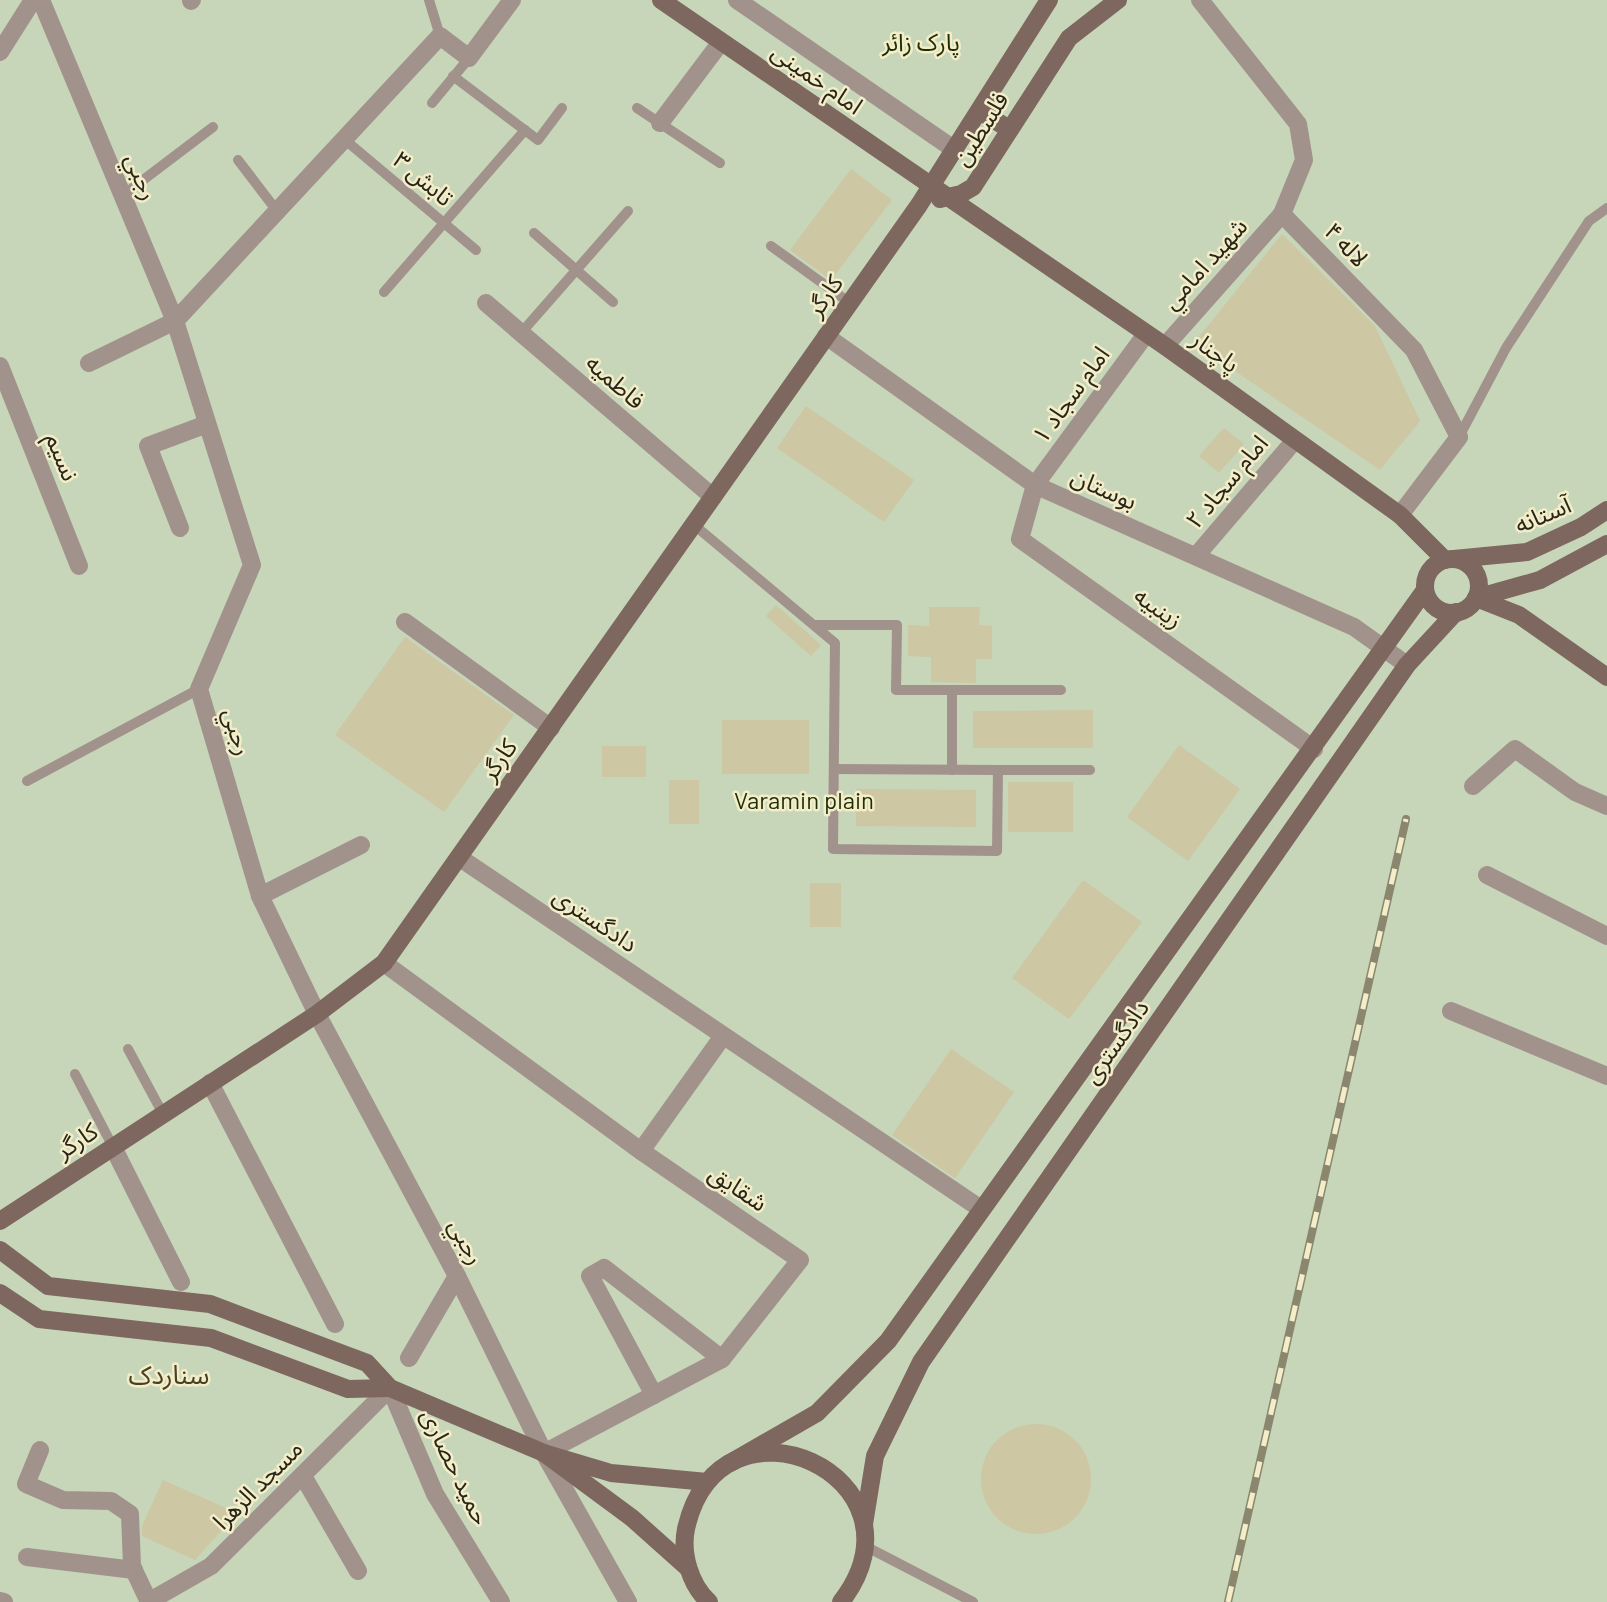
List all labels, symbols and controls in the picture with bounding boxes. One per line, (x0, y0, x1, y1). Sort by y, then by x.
park label: پارک زائر (881, 27, 960, 58)
street label: امام خمینی (764, 36, 869, 124)
street label: فلسطین (946, 86, 1014, 171)
street label: تابش ۳ (388, 144, 460, 211)
street label: رجبي (115, 149, 165, 206)
street label: شهيد امامي (1155, 211, 1257, 318)
street label: لاله ۴ (1319, 216, 1375, 272)
street label: کارگر (799, 268, 850, 323)
street label: پاچنار (1184, 323, 1246, 380)
street label: امام سجاد ۱ (1025, 340, 1119, 451)
street label: فاطميه (581, 347, 651, 414)
street label: نسيم (37, 428, 86, 486)
street label: امام سجاد ۲ (1178, 429, 1277, 537)
street label: بوستان (1067, 460, 1142, 516)
street label: آستانه (1510, 488, 1576, 538)
street label: زينبيه (1129, 580, 1189, 634)
street label: رجبي (213, 705, 259, 760)
street label: کارگر (473, 732, 524, 787)
park label: Varamin plain (734, 785, 874, 814)
street label: دادگستری (548, 880, 644, 958)
street label: دادگستری (1075, 994, 1155, 1089)
street label: کارگر (49, 1115, 104, 1165)
street label: شقايق (703, 1157, 774, 1218)
street label: رجبي (438, 1213, 491, 1272)
district label: سناردک (129, 1358, 209, 1390)
street label: حمید حصاری (415, 1404, 497, 1530)
street label: مسجد الزهرا (206, 1433, 308, 1535)

